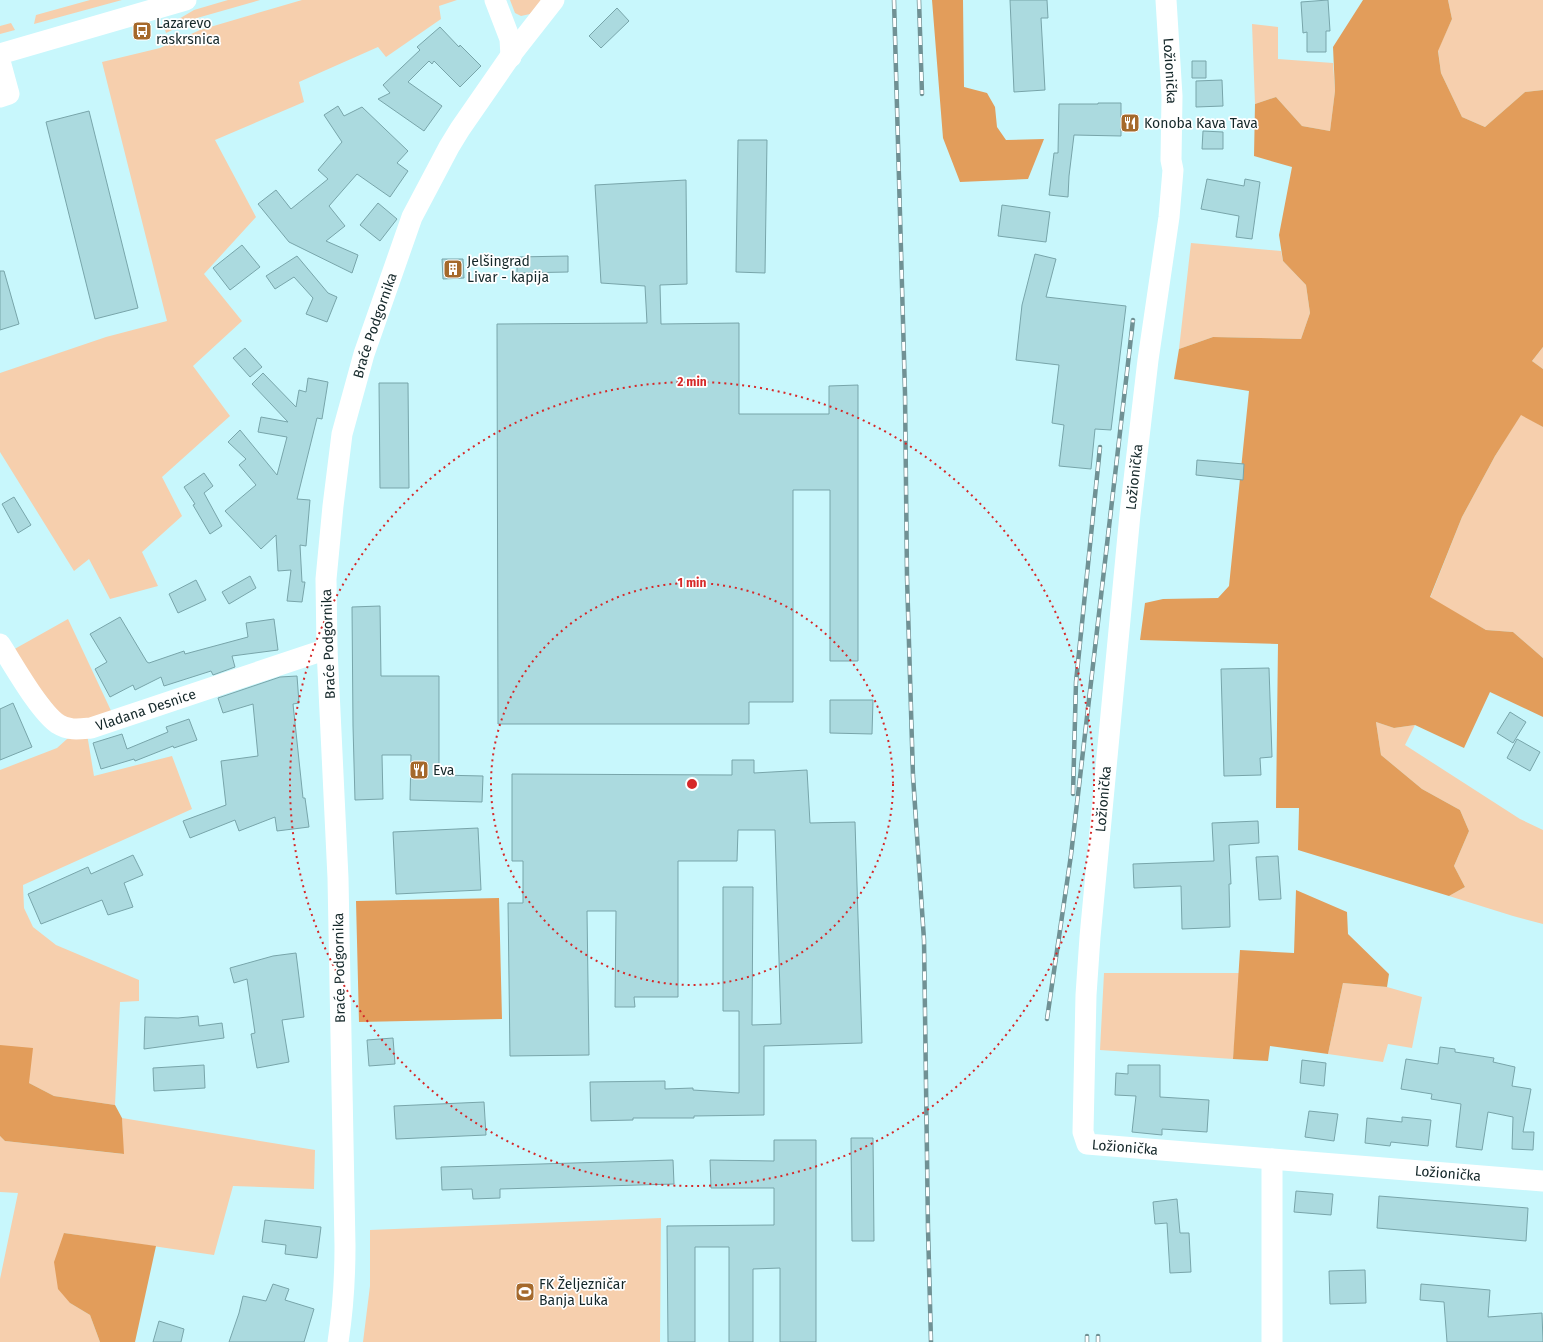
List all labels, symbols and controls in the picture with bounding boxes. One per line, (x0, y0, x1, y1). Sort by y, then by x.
place label: Lazarevo raskrsnica (156, 15, 220, 48)
bus stop icon: Lazarevo raskrsnica (131, 20, 153, 42)
street label: Ložionička (1159, 37, 1180, 104)
restaurant icon: Konoba Kava Tava (1119, 112, 1141, 134)
place label: Konoba Kava Tava (1144, 115, 1258, 132)
place label: Jelšingrad Livar - kapija (467, 253, 549, 286)
building icon: Jelšingrad Livar - kapija (442, 258, 464, 280)
street label: Braće Podgornika (350, 270, 401, 380)
text: 2 min (677, 375, 707, 389)
street label: Ložionička (1123, 443, 1146, 511)
text: 1 min (678, 576, 706, 590)
street label: Braće Podgornika (318, 589, 339, 699)
street label: Vladana Desnice (94, 685, 198, 735)
restaurant icon: Eva (408, 759, 430, 781)
place label: Eva (433, 762, 455, 779)
street label: Ložionička (1092, 765, 1115, 833)
centre of rings (685, 777, 699, 791)
street label: Braće Podgornika (330, 913, 349, 1023)
street label: Ložionička (1091, 1136, 1159, 1159)
street label: Ložionička (1414, 1163, 1482, 1185)
place label: FK Željezničar Banja Luka (539, 1275, 626, 1309)
sports icon: FK Željezničar Banja Luka (514, 1281, 536, 1303)

